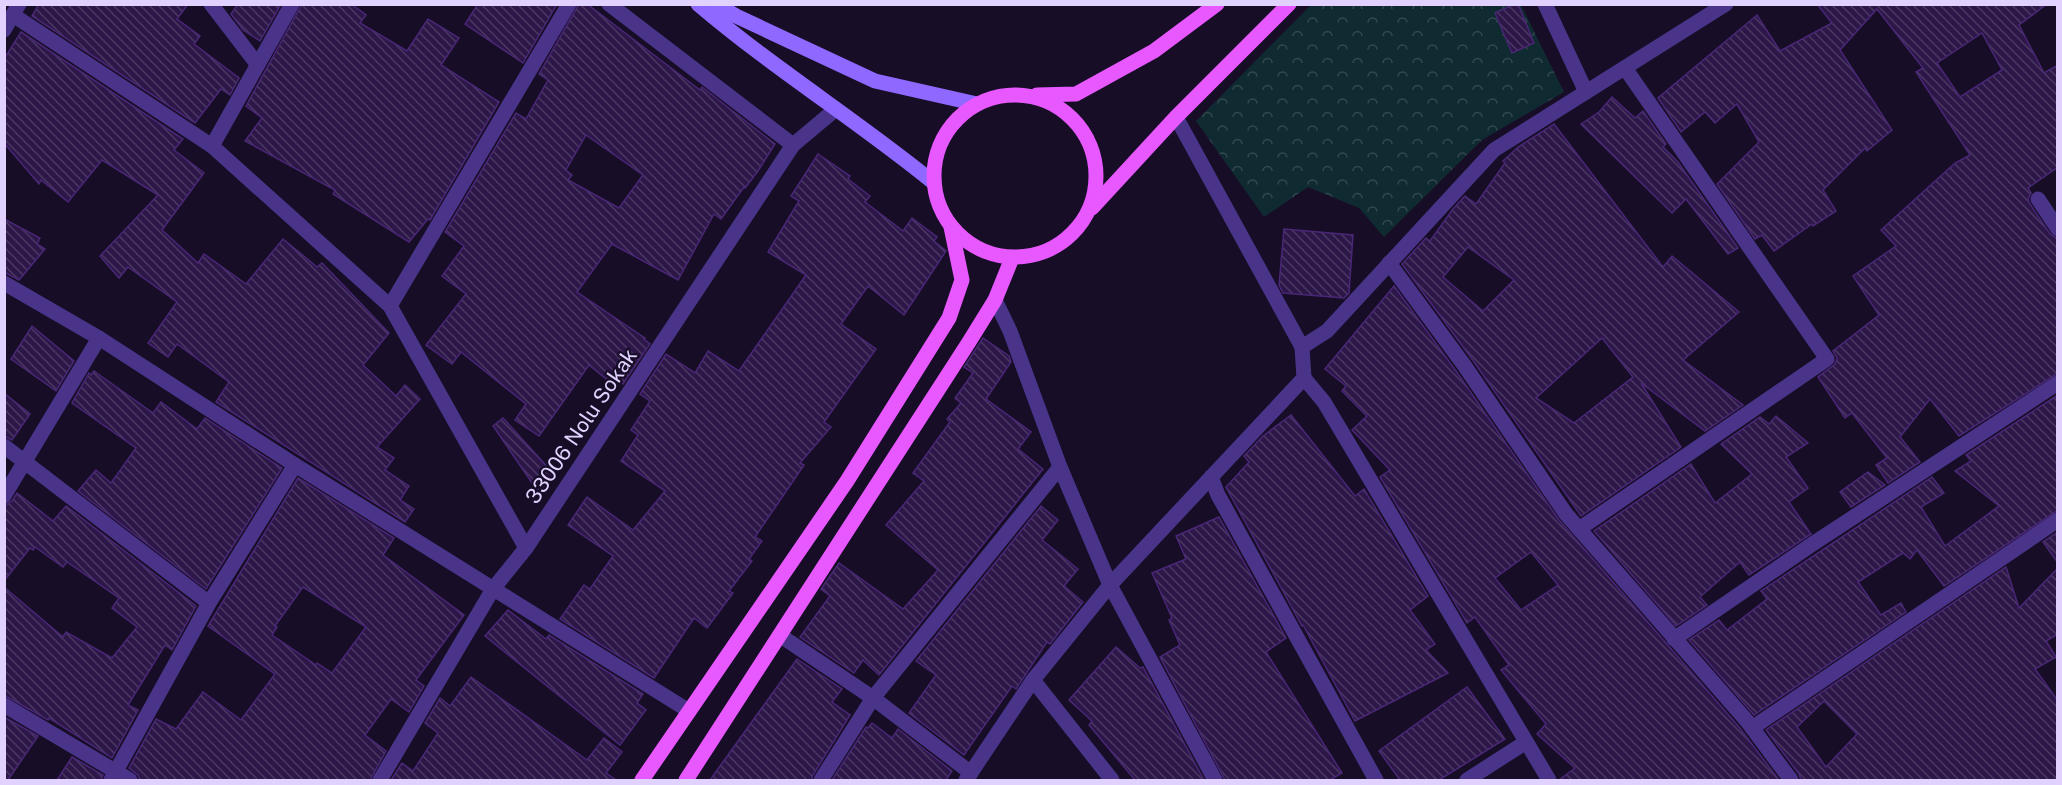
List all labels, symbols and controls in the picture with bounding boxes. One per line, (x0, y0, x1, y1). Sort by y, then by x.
street label: 33006 Nolu Sokak (520, 344, 642, 508)

